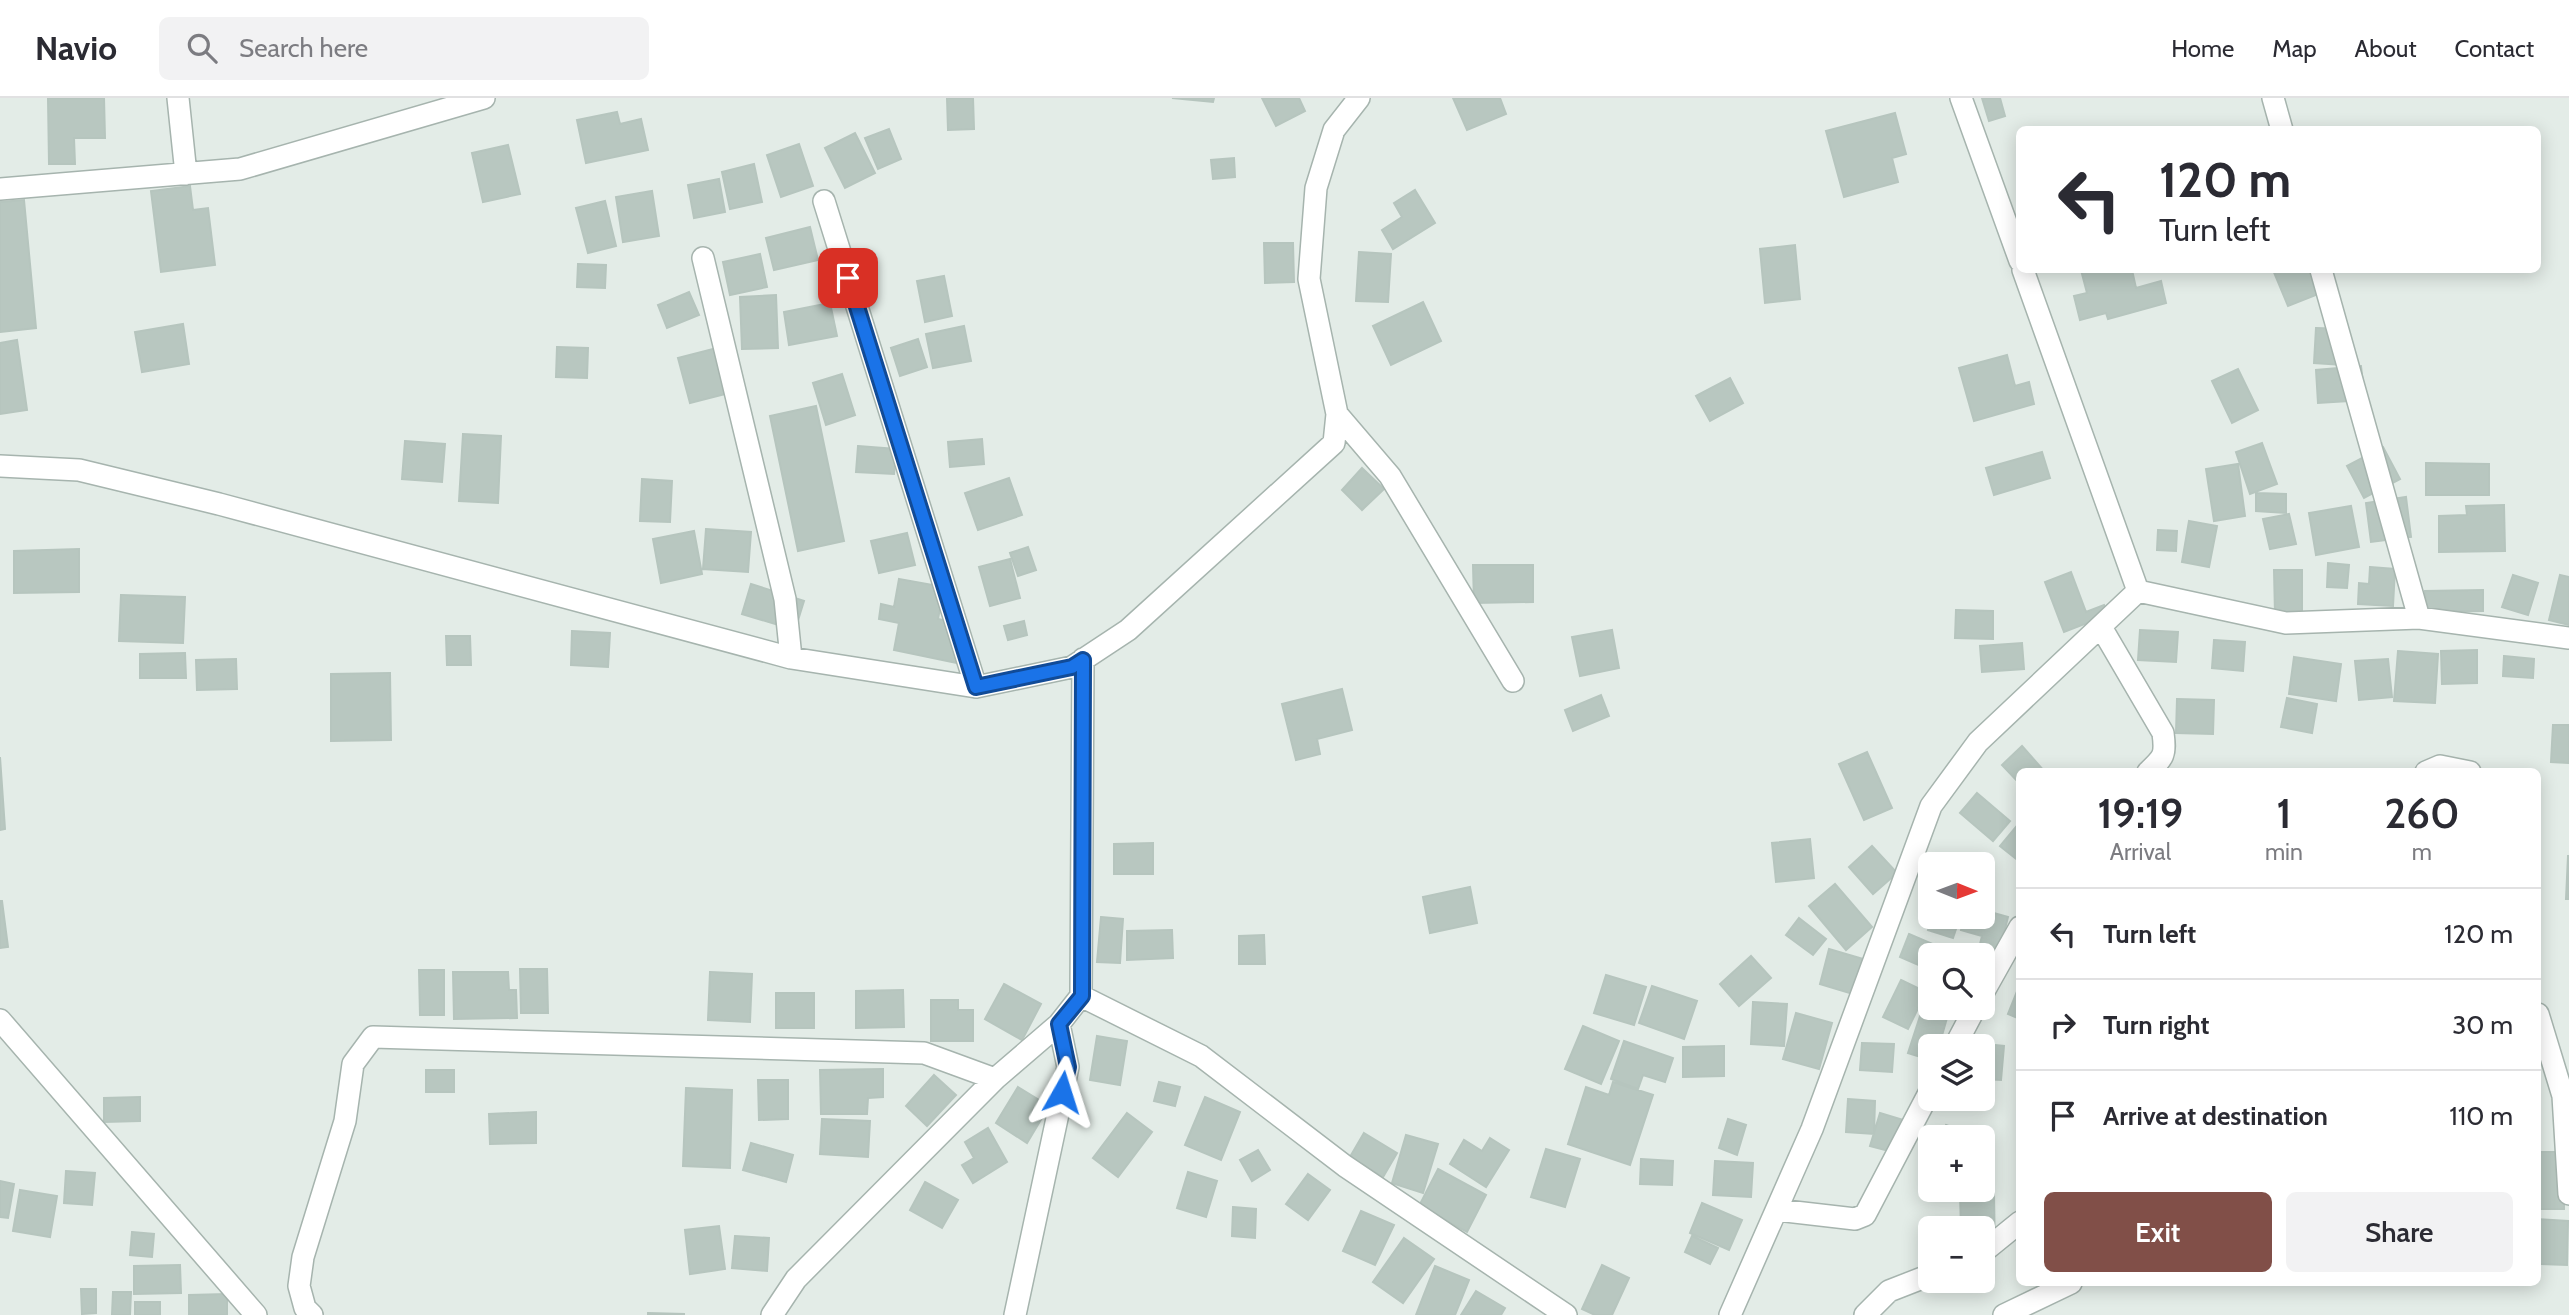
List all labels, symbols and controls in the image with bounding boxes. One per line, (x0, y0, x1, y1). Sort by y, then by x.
search box (159, 17, 649, 80)
text: Navio (35, 28, 117, 68)
icon: search (183, 29, 221, 67)
text: Search here (239, 32, 368, 64)
text: Home (2171, 34, 2234, 63)
text: Map (2272, 34, 2317, 63)
text: About (2355, 34, 2417, 63)
text: Contact (2455, 34, 2534, 63)
text: 120 m (2159, 150, 2291, 209)
icon: left (2044, 154, 2135, 245)
text: Turn left (2159, 210, 2270, 249)
pin (818, 248, 878, 308)
icon: arrive (829, 259, 867, 297)
text: 19:19 (2097, 787, 2184, 839)
text: 1 (2276, 787, 2291, 839)
text: 260 (2384, 787, 2460, 839)
text: Arrival (2110, 838, 2171, 866)
text: min (2265, 838, 2303, 866)
text: m (2412, 838, 2432, 866)
north arrow (1918, 852, 1995, 929)
map controls (1918, 852, 1995, 1293)
icon: left (2044, 915, 2082, 953)
text: Turn left (2103, 918, 2196, 950)
text: 120 m (2444, 918, 2513, 950)
button: search (1918, 943, 1995, 1020)
icon: right (2044, 1006, 2082, 1044)
text: Turn right (2103, 1009, 2209, 1041)
text: 30 m (2452, 1009, 2513, 1041)
button: layers (1918, 1034, 1995, 1111)
position arrow (1025, 1055, 1099, 1129)
icon: arrive (2044, 1097, 2082, 1135)
text: Arrive at destination (2103, 1100, 2328, 1132)
text: 110 m (2449, 1100, 2513, 1132)
button: + (1918, 1125, 1995, 1202)
button: Exit (2044, 1192, 2272, 1272)
button: Share (2286, 1192, 2513, 1272)
button: − (1918, 1216, 1995, 1293)

